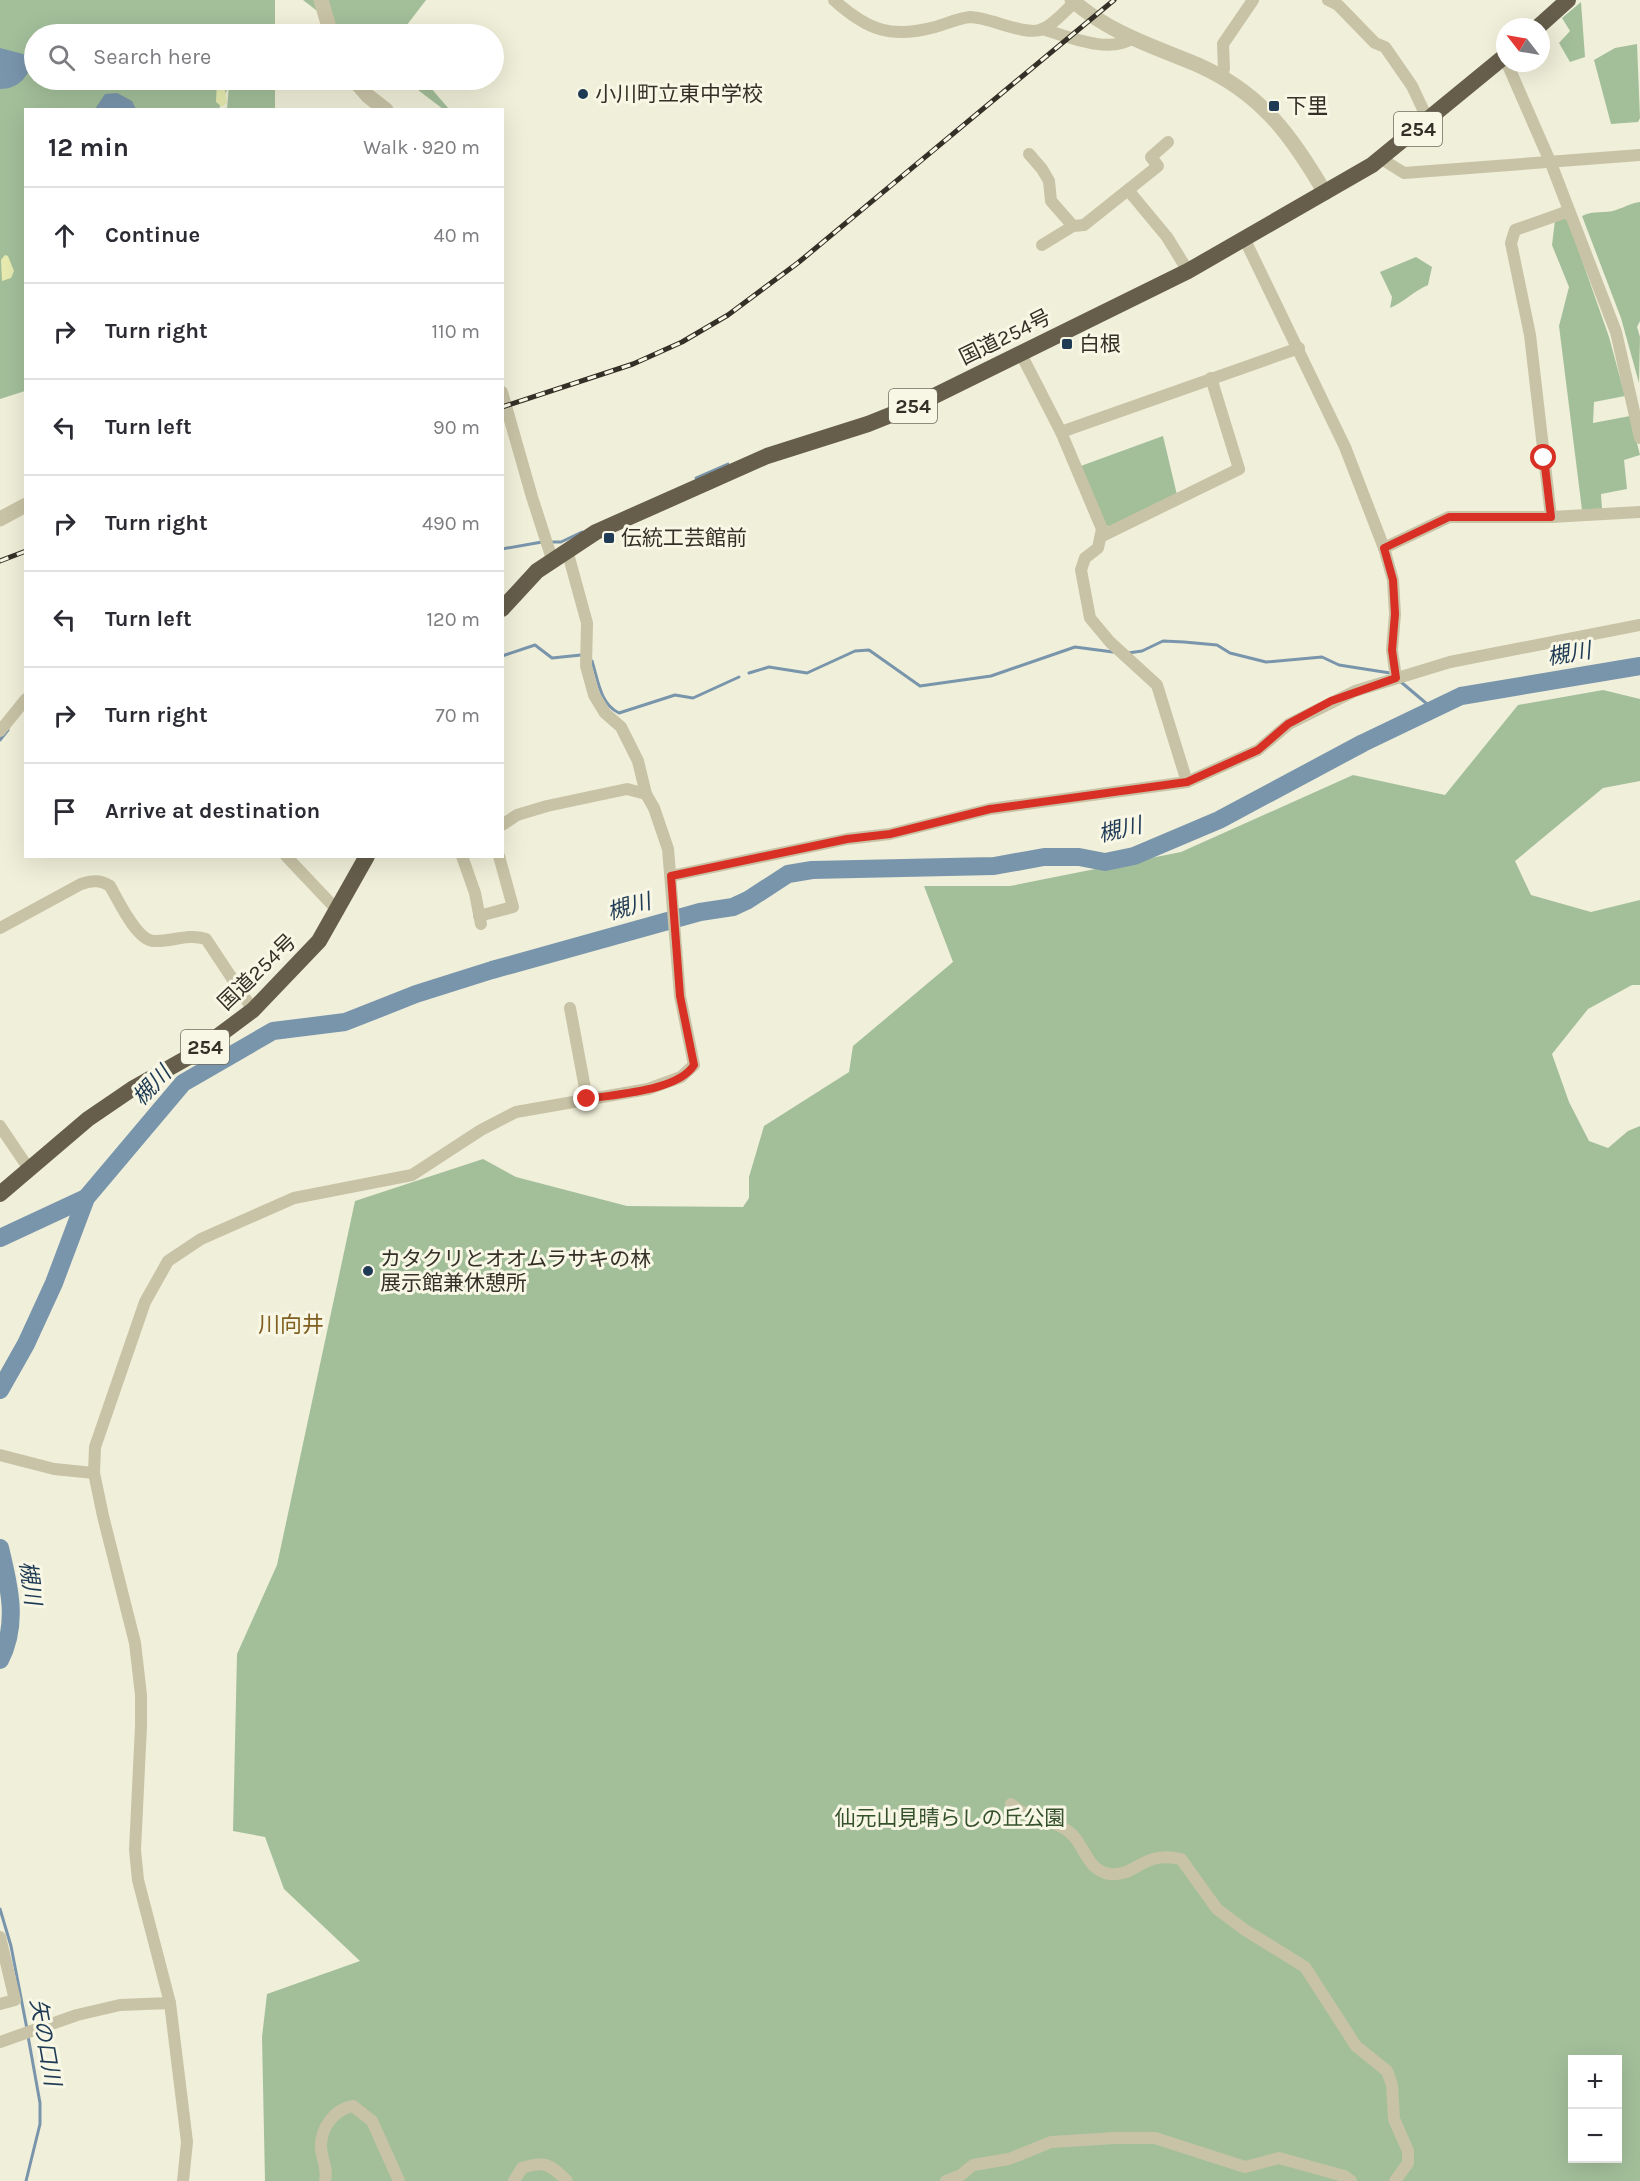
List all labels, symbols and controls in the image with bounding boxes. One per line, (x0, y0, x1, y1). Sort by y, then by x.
north arrow (1496, 18, 1550, 72)
search box (24, 24, 504, 90)
icon: search (45, 41, 78, 74)
text: Search here (93, 44, 211, 70)
place label: 小川町立東中学校 (595, 82, 763, 106)
marker: 小川町立東中学校 (576, 87, 590, 101)
place label: 下里 (1286, 94, 1328, 118)
marker: 下里 (1267, 99, 1281, 113)
road number: 254 (1394, 112, 1442, 146)
text: 12 min (48, 132, 129, 163)
text: Walk · 920 m (363, 136, 480, 159)
icon: ahead (48, 219, 81, 252)
text: Continue (105, 222, 200, 248)
text: 40 m (434, 224, 480, 247)
street label: 国道254号 (955, 305, 1055, 369)
icon: right (48, 315, 81, 348)
text: Turn right (105, 318, 208, 344)
text: 110 m (431, 320, 480, 343)
place label: 白根 (1079, 332, 1121, 356)
marker: 白根 (1060, 337, 1074, 351)
road number: 254 (889, 389, 937, 423)
icon: left (48, 411, 81, 444)
text: Turn left (105, 414, 192, 440)
text: 90 m (433, 416, 480, 439)
route start (1530, 444, 1556, 470)
icon: right (48, 507, 81, 540)
text: Turn right (105, 510, 208, 536)
text: 490 m (422, 512, 480, 535)
place label: 伝統工芸館前 (621, 526, 747, 550)
marker: 伝統工芸館前 (602, 531, 616, 545)
icon: left (48, 603, 81, 636)
text: Turn left (105, 606, 192, 632)
text: 120 m (426, 608, 480, 631)
water label: 槻川 (1545, 637, 1595, 671)
icon: right (48, 699, 81, 732)
text: Turn right (105, 702, 208, 728)
text: 70 m (435, 704, 480, 727)
icon: arrive (48, 795, 81, 828)
text: Arrive at destination (105, 798, 320, 824)
water label: 槻川 (1096, 812, 1146, 848)
water label: 槻川 (604, 888, 656, 926)
street label: 国道254号 (213, 929, 301, 1015)
road number: 254 (181, 1030, 229, 1064)
water label: 槻川 (127, 1060, 178, 1111)
route end (573, 1085, 599, 1111)
place label: カタクリとオオムラサキの林 展示館兼休憩所 (380, 1247, 651, 1295)
marker: カタクリとオオムラサキの林 展示館兼休憩所 (361, 1264, 375, 1278)
district label: 川向井 (258, 1312, 324, 1338)
water label: 槻川 (14, 1559, 46, 1609)
park label: 仙元山見晴らしの丘公園 (835, 1806, 1066, 1830)
water label: 矢の口川 (25, 1996, 66, 2090)
map controls (1568, 2055, 1622, 2163)
button: + (1568, 2055, 1622, 2109)
button: − (1568, 2109, 1622, 2163)

